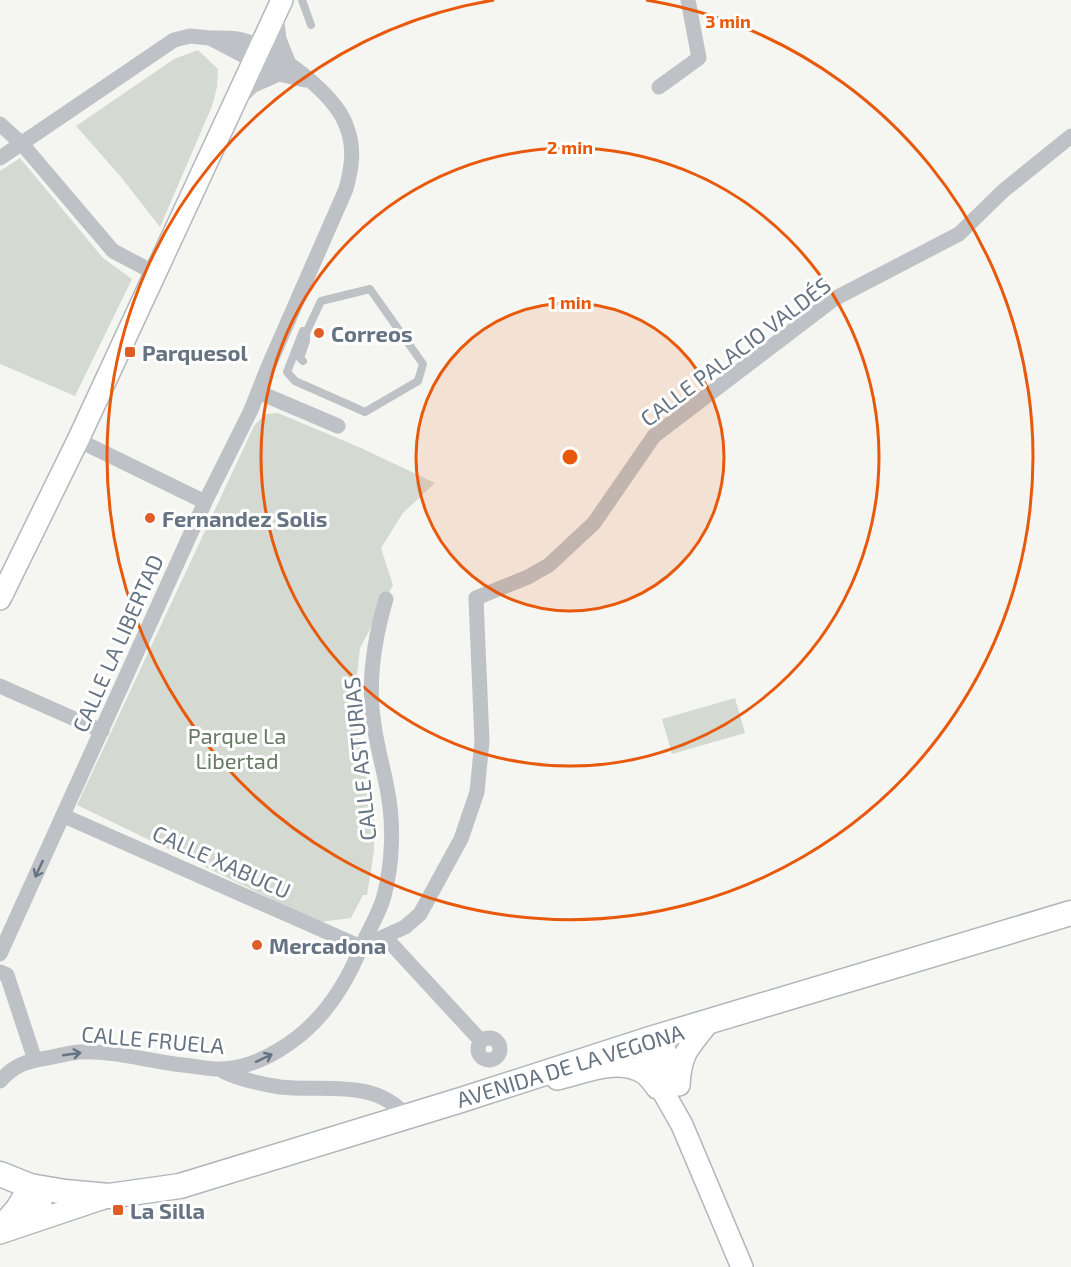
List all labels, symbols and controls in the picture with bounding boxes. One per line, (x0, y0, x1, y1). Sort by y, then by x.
text: 3 min (705, 10, 751, 32)
text: 2 min (547, 136, 593, 158)
street label: CALLE PALACIO VALDÉS (635, 271, 835, 431)
text: 1 min (548, 291, 592, 313)
place label: Correos (331, 320, 413, 346)
marker: Correos (312, 326, 326, 340)
place label: Parquesol (142, 339, 248, 365)
marker: Parquesol (123, 345, 137, 359)
centre of rings (560, 447, 580, 467)
place label: Fernandez Solis (162, 505, 327, 531)
marker: Fernandez Solis (143, 511, 157, 525)
street label: CALLE LA LIBERTAD (66, 550, 168, 736)
street label: CALLE ASTURIAS (337, 676, 381, 842)
park label: Parque La Libertad (188, 722, 286, 773)
street label: CALLE XABUCU (149, 819, 295, 903)
one-way arrow (33, 860, 44, 878)
place label: Mercadona (269, 932, 386, 958)
marker: Mercadona (250, 938, 264, 952)
street label: AVENIDA DE LA VEGONA (453, 1018, 687, 1112)
street label: CALLE FRUELA (80, 1020, 226, 1058)
one-way arrow (62, 1048, 81, 1059)
one-way arrow (254, 1052, 272, 1063)
place label: La Silla (130, 1197, 205, 1223)
marker: La Silla (111, 1203, 125, 1217)

